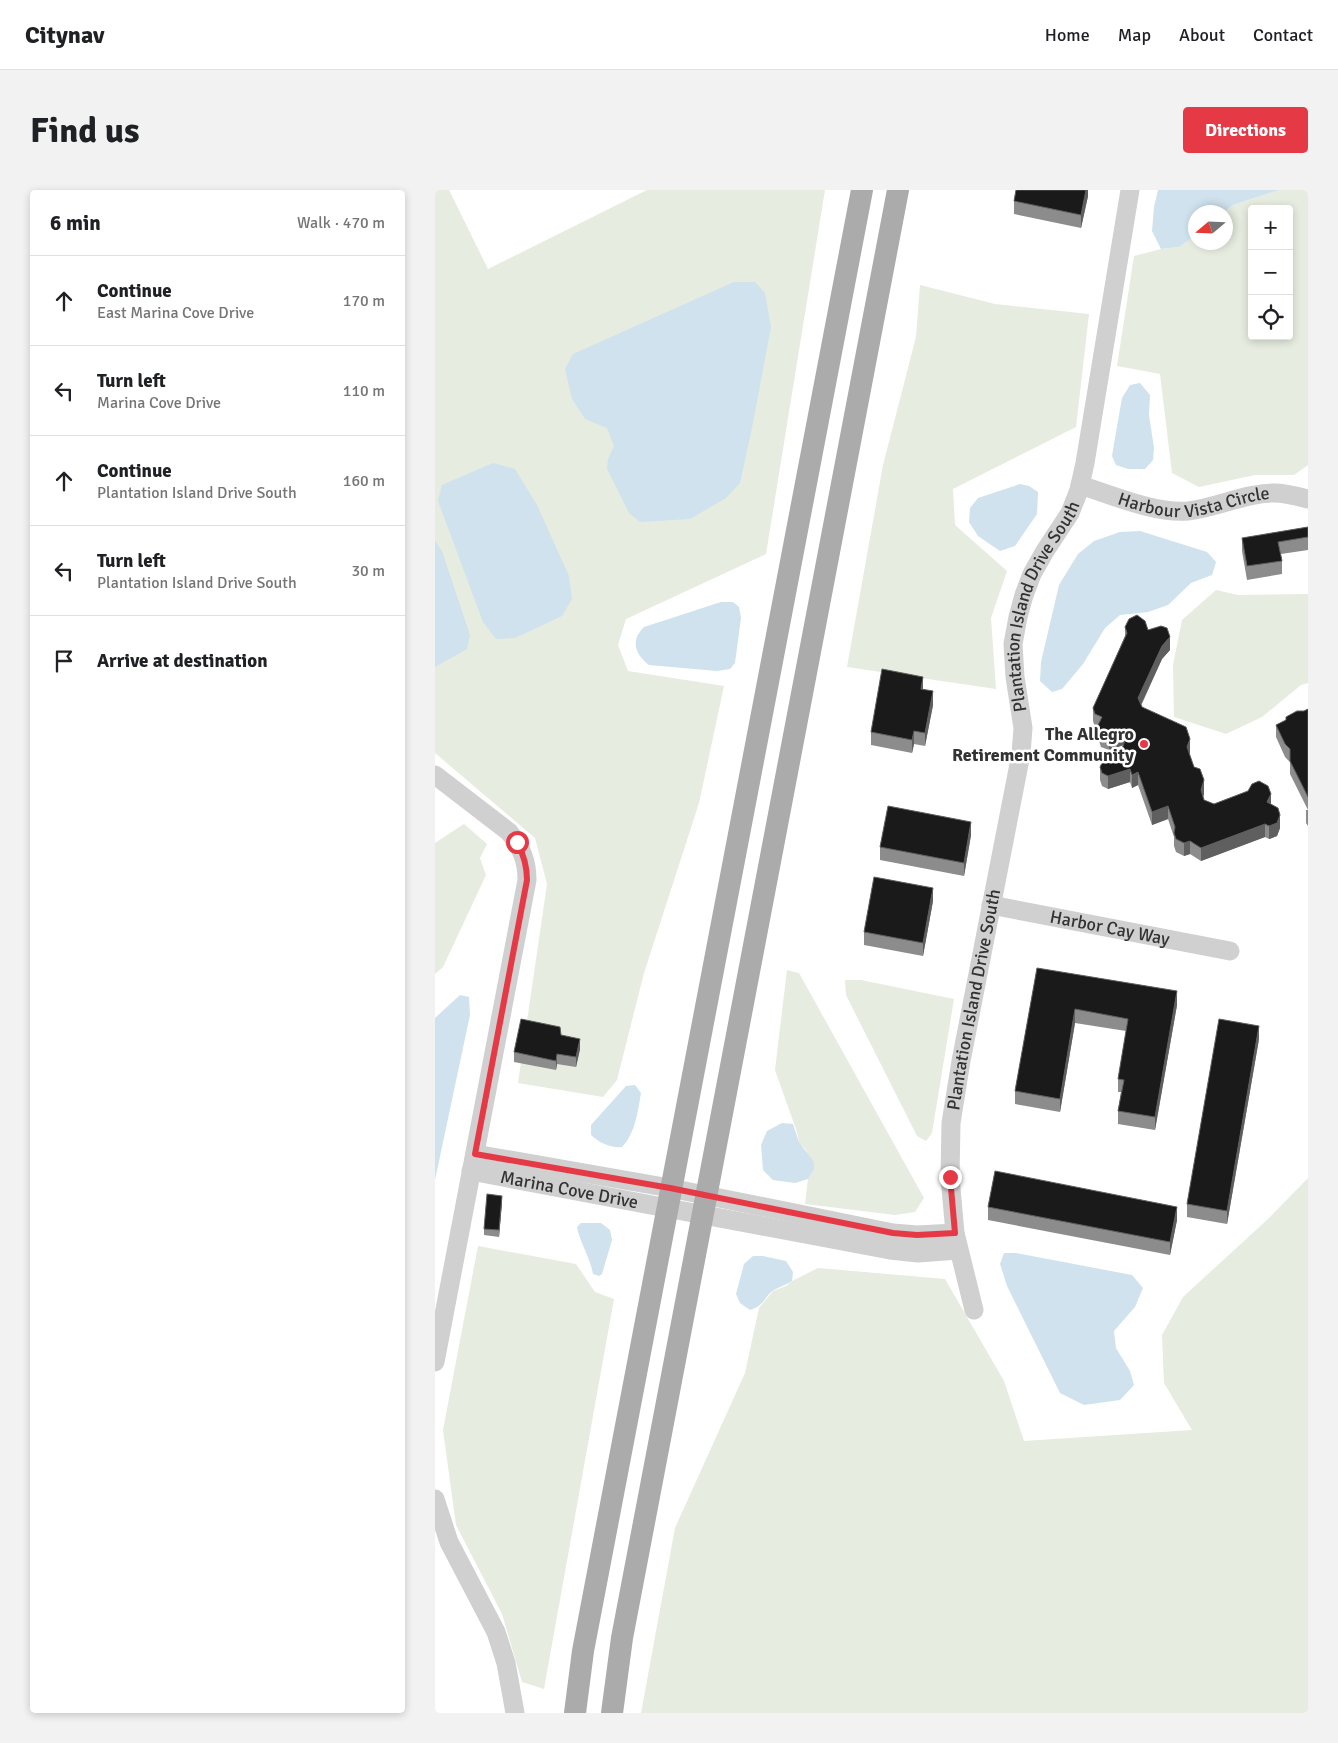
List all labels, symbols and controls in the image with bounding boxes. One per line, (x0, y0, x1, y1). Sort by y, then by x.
text: Citynav (25, 20, 104, 50)
text: Home (1045, 24, 1090, 46)
text: Map (1118, 24, 1151, 46)
text: About (1179, 24, 1225, 46)
text: Contact (1253, 24, 1313, 46)
button: Directions (1183, 107, 1308, 153)
text: Find us (30, 109, 140, 152)
north arrow (1188, 205, 1233, 250)
map controls (1248, 205, 1293, 340)
button: + (1248, 205, 1293, 250)
text: 6 min (50, 210, 101, 236)
text: Walk · 470 m (297, 213, 385, 233)
button: − (1248, 250, 1293, 295)
text: Continue (97, 279, 172, 303)
icon: ahead (50, 287, 78, 315)
text: 170 m (343, 291, 385, 311)
button: locate (1248, 295, 1293, 340)
text: East Marina Cove Drive (97, 303, 254, 323)
text: Turn left (97, 369, 166, 393)
icon: left (50, 377, 78, 405)
text: 110 m (343, 381, 385, 401)
text: Marina Cove Drive (97, 393, 221, 413)
text: Continue (97, 459, 172, 483)
icon: ahead (50, 467, 78, 495)
text: 160 m (343, 471, 385, 491)
street label: Harbour Vista Circle (1115, 482, 1270, 522)
text: Plantation Island Drive South (97, 483, 297, 503)
street label: Plantation Island Drive South (1002, 498, 1085, 714)
text: Turn left (97, 549, 166, 573)
icon: left (50, 557, 78, 585)
text: 30 m (351, 561, 385, 581)
text: Plantation Island Drive South (97, 573, 297, 593)
icon: arrive (50, 647, 78, 675)
text: Arrive at destination (97, 649, 268, 673)
place label: The Allegro Retirement Community (952, 723, 1134, 766)
marker: The Allegro Retirement Community (1138, 738, 1150, 750)
route start (506, 831, 529, 854)
street label: Plantation Island Drive South (942, 887, 1005, 1112)
street label: Harbor Cay Way (1048, 906, 1172, 950)
street label: Marina Cove Drive (499, 1166, 640, 1213)
route end (939, 1166, 962, 1189)

